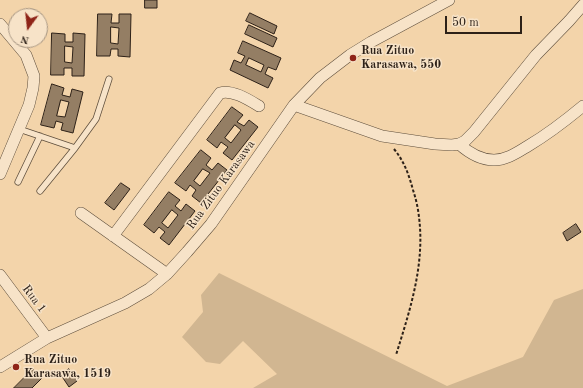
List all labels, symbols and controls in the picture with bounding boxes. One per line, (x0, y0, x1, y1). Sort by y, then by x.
north arrow (8, 8, 48, 48)
scale bar (447, 8, 524, 34)
text: 50 m (452, 17, 479, 29)
text: N (20, 33, 31, 46)
place label: Rua Zituo Karasawa, 550 (361, 44, 441, 72)
marker: Rua Zituo Karasawa, 550 (348, 53, 358, 63)
street label: Rua Zituo Karasawa (184, 138, 258, 232)
street label: Rua 1 (19, 282, 49, 316)
place label: Rua Zituo Karasawa, 1519 (24, 353, 111, 381)
marker: Rua Zituo Karasawa, 1519 (11, 362, 21, 372)

